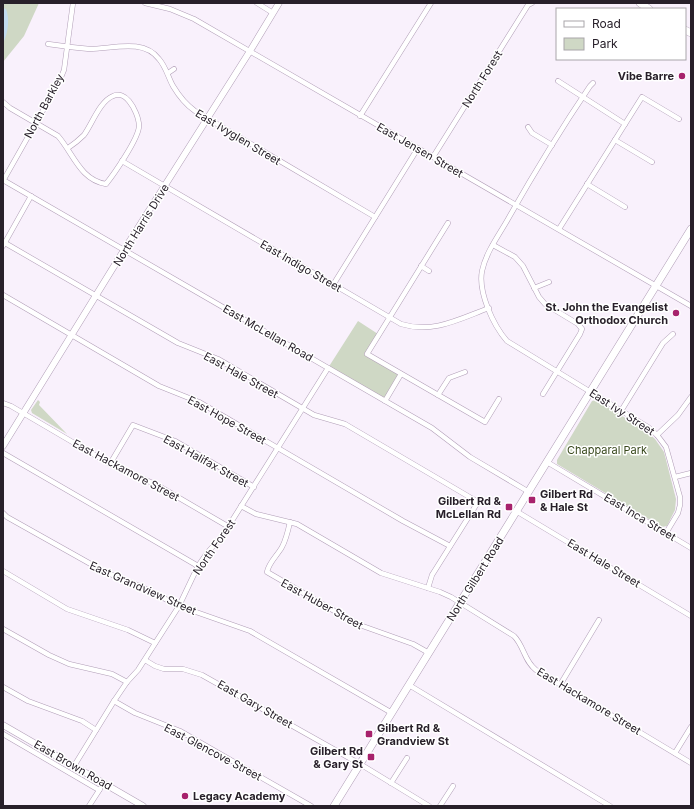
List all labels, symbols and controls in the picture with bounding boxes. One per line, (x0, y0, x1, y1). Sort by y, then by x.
legend (556, 8, 686, 60)
text: Road (592, 16, 621, 31)
text: Park (592, 36, 618, 51)
street label: North Forest (459, 47, 505, 110)
place label: Vibe Barre (618, 69, 674, 83)
street label: North Barkley (21, 71, 67, 141)
marker: Vibe Barre (677, 71, 687, 81)
street label: East Ivyglen Street (193, 106, 283, 168)
street label: East Jensen Street (374, 120, 466, 181)
street label: North Harris Drive (110, 181, 172, 269)
street label: East Indigo Street (258, 237, 345, 295)
place label: St. John the Evangelist Orthodox Church (545, 300, 668, 327)
street label: East McLellan Road (220, 301, 316, 365)
marker: St. John the Evangelist Orthodox Church (671, 308, 681, 318)
street label: East Hale Street (201, 349, 281, 401)
street label: East Ivy Street (587, 386, 658, 438)
street label: East Hope Street (185, 393, 269, 447)
street label: East Halifax Street (161, 432, 251, 490)
street label: East Hackamore Street (70, 436, 182, 504)
park label: Chapparal Park (567, 443, 647, 457)
place label: Gilbert Rd & Hale St (540, 487, 593, 514)
street label: East Inca Street (601, 490, 679, 544)
place label: Gilbert Rd & McLellan Rd (436, 494, 502, 521)
marker: Gilbert Rd & Hale St (527, 495, 537, 505)
marker: Gilbert Rd & McLellan Rd (504, 502, 514, 512)
street label: North Forest (190, 516, 239, 578)
street label: North Gilbert Road (443, 534, 507, 624)
street label: East Hale Street (565, 536, 643, 591)
street label: East Grandview Street (87, 558, 199, 618)
street label: East Huber Street (279, 576, 366, 632)
street label: East Hackamore Street (534, 664, 644, 738)
street label: East Gary Street (215, 677, 295, 731)
street label: East Glencove Street (162, 720, 264, 784)
place label: Gilbert Rd & Grandview St (377, 721, 449, 748)
marker: Gilbert Rd & Grandview St (364, 729, 374, 739)
street label: East Brown Road (31, 737, 115, 793)
place label: Gilbert Rd & Gary St (310, 744, 363, 771)
marker: Gilbert Rd & Gary St (366, 752, 376, 762)
place label: Legacy Academy (193, 789, 286, 803)
marker: Legacy Academy (180, 791, 190, 801)

